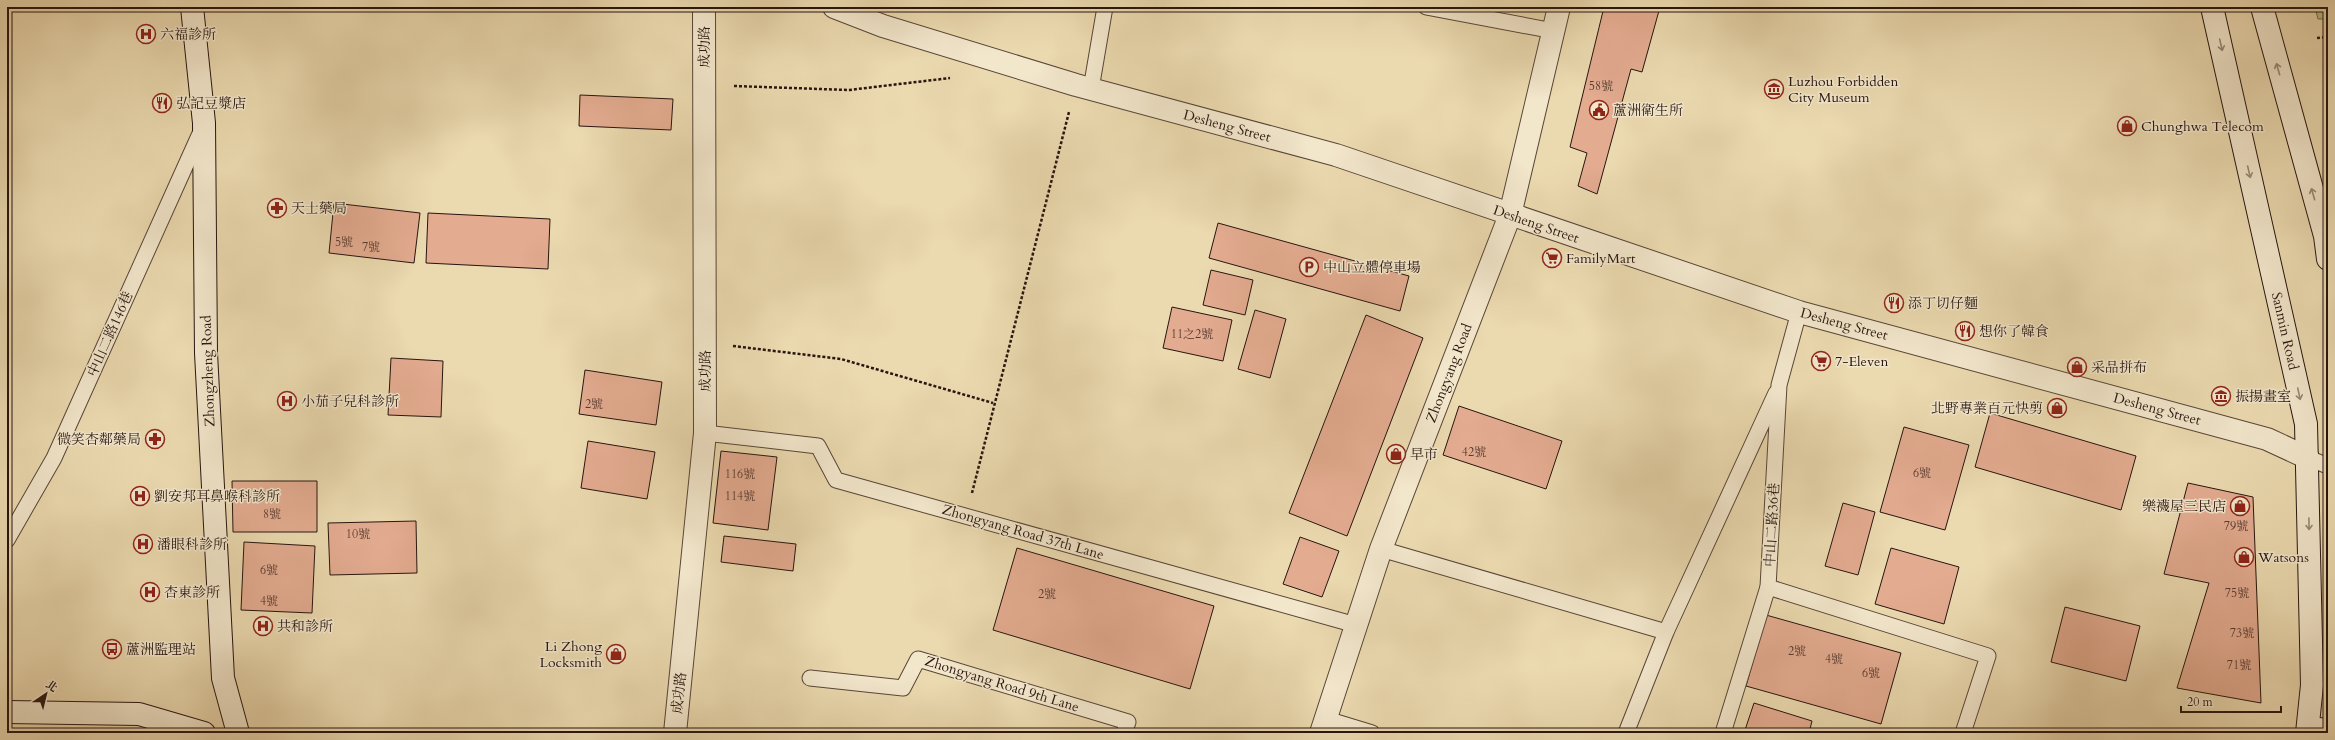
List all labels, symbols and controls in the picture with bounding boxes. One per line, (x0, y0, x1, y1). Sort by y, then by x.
hospital icon: 六福診所 (135, 23, 157, 45)
place label: 六福診所 (160, 25, 216, 44)
street label: 成功路 (695, 26, 714, 68)
one-way arrow (2217, 38, 2225, 51)
one-way arrow (2274, 62, 2281, 75)
place label: Luzhou Forbidden City Museum (1788, 72, 1898, 107)
house number: 58號 (1589, 78, 1613, 94)
museum icon: Luzhou Forbidden City Museum (1763, 78, 1785, 100)
restaurant icon: 弘記豆漿店 (151, 92, 173, 114)
place label: 弘記豆漿店 (176, 94, 246, 113)
public building icon: 蘆洲衛生所 (1588, 99, 1610, 121)
place label: 蘆洲衛生所 (1613, 101, 1683, 120)
street label: Desheng Street (1181, 105, 1273, 147)
shop icon: Chunghwa Telecom (2116, 115, 2138, 137)
place label: Chunghwa Telecom (2141, 117, 2264, 136)
one-way arrow (2246, 165, 2254, 178)
one-way arrow (2309, 187, 2316, 200)
pharmacy icon: 天士藥局 (266, 197, 288, 219)
place label: 天士藥局 (291, 199, 347, 218)
street label: Desheng Street (1490, 200, 1582, 248)
house number: 5號 (335, 234, 353, 250)
house number: 7號 (362, 239, 380, 255)
supermarket icon: FamilyMart (1541, 247, 1563, 269)
place label: FamilyMart (1566, 249, 1636, 268)
parking icon: 中山立體停車場 (1298, 256, 1320, 278)
place label: 中山立體停車場 (1323, 258, 1421, 277)
street label: 中山二路146巷 (83, 288, 137, 380)
street label: Sanmin Road (2267, 290, 2303, 372)
restaurant icon: 添丁切仔麵 (1883, 292, 1905, 314)
place label: 添丁切仔麵 (1908, 294, 1978, 313)
street label: Desheng Street (1798, 303, 1890, 345)
street label: Zhongzheng Road (197, 314, 219, 427)
street label: Zhongyang Road (1421, 320, 1477, 425)
restaurant icon: 想你了韓食 (1954, 320, 1976, 342)
place label: 想你了韓食 (1979, 322, 2049, 341)
house number: 11之2號 (1171, 326, 1213, 342)
street label: 成功路 (696, 350, 715, 392)
supermarket icon: 7-Eleven (1810, 350, 1832, 372)
place label: 7-Eleven (1835, 352, 1888, 371)
shop icon: 采品拼布 (2066, 356, 2088, 378)
place label: 采品拼布 (2091, 358, 2147, 377)
museum icon: 振揚畫室 (2210, 385, 2232, 407)
place label: 振揚畫室 (2235, 387, 2291, 406)
one-way arrow (2296, 387, 2304, 400)
street label: Desheng Street (2111, 388, 2203, 430)
hospital icon: 小茄子兒科診所 (276, 390, 298, 412)
place label: 小茄子兒科診所 (301, 392, 399, 411)
house number: 2號 (585, 396, 603, 412)
shop icon: 北野專業百元快剪 (2046, 397, 2068, 419)
place label: 北野專業百元快剪 (1931, 399, 2043, 418)
pharmacy icon: 微笑杏鄰藥局 (144, 428, 166, 450)
place label: 微笑杏鄰藥局 (57, 430, 141, 449)
shop icon: 早市 (1385, 443, 1407, 465)
house number: 42號 (1462, 444, 1486, 460)
place label: 早市 (1410, 445, 1438, 464)
house number: 6號 (1913, 465, 1931, 481)
house number: 116號 (725, 466, 755, 482)
street label: 中山二路36巷 (1760, 482, 1784, 568)
hospital icon: 劉安邦耳鼻喉科診所 (129, 485, 151, 507)
place label: 劉安邦耳鼻喉科診所 (154, 487, 280, 506)
house number: 114號 (725, 488, 755, 504)
shop icon: 樂襪屋三民店 (2229, 495, 2251, 517)
place label: 樂襪屋三民店 (2142, 497, 2226, 516)
street label: Zhongyang Road 37th Lane (940, 500, 1106, 564)
house number: 8號 (263, 506, 281, 522)
one-way arrow (2305, 517, 2313, 530)
house number: 79號 (2224, 518, 2248, 534)
house number: 10號 (346, 526, 370, 542)
hospital icon: 潘眼科診所 (132, 533, 154, 555)
place label: 潘眼科診所 (157, 535, 227, 554)
shop icon: Watsons (2233, 546, 2255, 568)
place label: Watsons (2257, 548, 2309, 567)
house number: 6號 (260, 562, 278, 578)
hospital icon: 杏東診所 (139, 581, 161, 603)
place label: 杏東診所 (164, 583, 220, 602)
house number: 75號 (2225, 585, 2249, 601)
house number: 2號 (1038, 586, 1056, 602)
house number: 4號 (260, 593, 278, 609)
hospital icon: 共和診所 (252, 615, 274, 637)
place label: 共和診所 (277, 617, 333, 636)
house number: 73號 (2230, 625, 2254, 641)
place label: Li Zhong Locksmith (540, 637, 602, 672)
bus stop icon: 蘆洲監理站 (101, 638, 123, 660)
place label: 蘆洲監理站 (126, 640, 196, 659)
shop icon: Li Zhong Locksmith (605, 643, 627, 665)
house number: 2號 (1788, 643, 1806, 659)
street label: Zhongyang Road 9th Lane (923, 651, 1081, 717)
house number: 4號 (1825, 651, 1843, 667)
house number: 71號 (2227, 657, 2251, 673)
house number: 6號 (1862, 665, 1880, 681)
street label: 成功路 (667, 671, 691, 715)
north arrow (26, 674, 66, 714)
text: 北 (43, 677, 60, 696)
scale bar (2181, 688, 2281, 714)
text: 20 m (2187, 694, 2214, 710)

